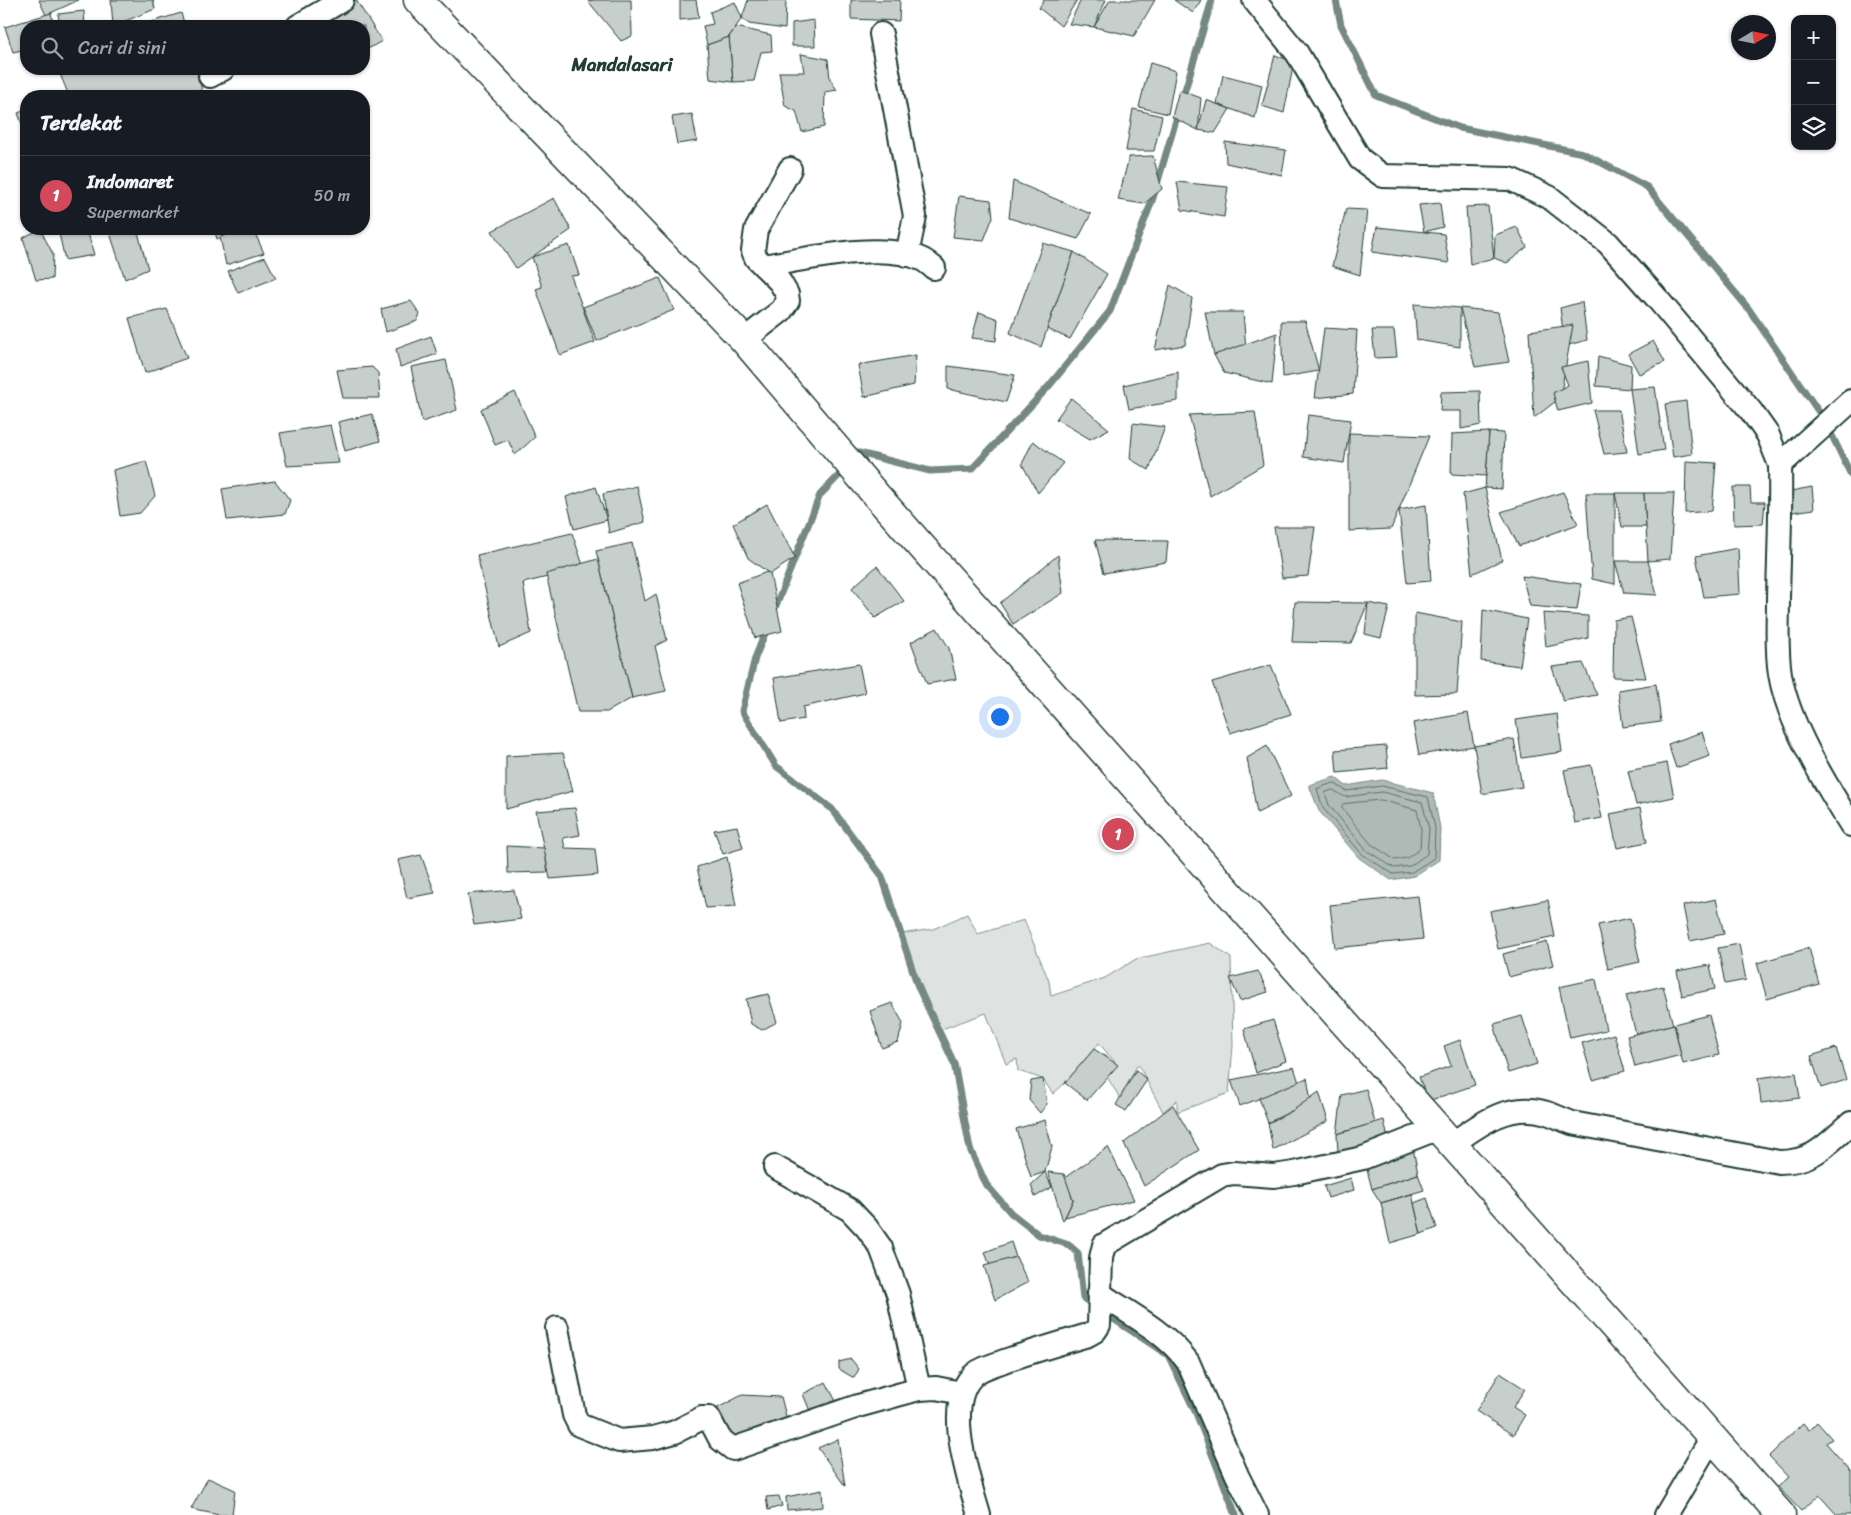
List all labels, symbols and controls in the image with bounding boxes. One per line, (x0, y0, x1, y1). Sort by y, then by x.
north arrow (1731, 15, 1776, 60)
map controls (1791, 15, 1836, 150)
button: + (1791, 15, 1836, 60)
search box (20, 20, 370, 75)
text: Cari di sini (78, 31, 166, 64)
icon: search (38, 34, 66, 62)
district label: Mandalasari (570, 48, 674, 81)
button: − (1791, 60, 1836, 105)
text: Terdekat (40, 104, 122, 142)
button: layers (1791, 105, 1836, 150)
text: Indomaret (87, 165, 174, 198)
text: 1 (53, 181, 59, 210)
text: 50 m (314, 181, 350, 210)
text: Supermarket (87, 198, 179, 227)
your location (987, 704, 1013, 730)
pin: 1 (1102, 815, 1134, 853)

